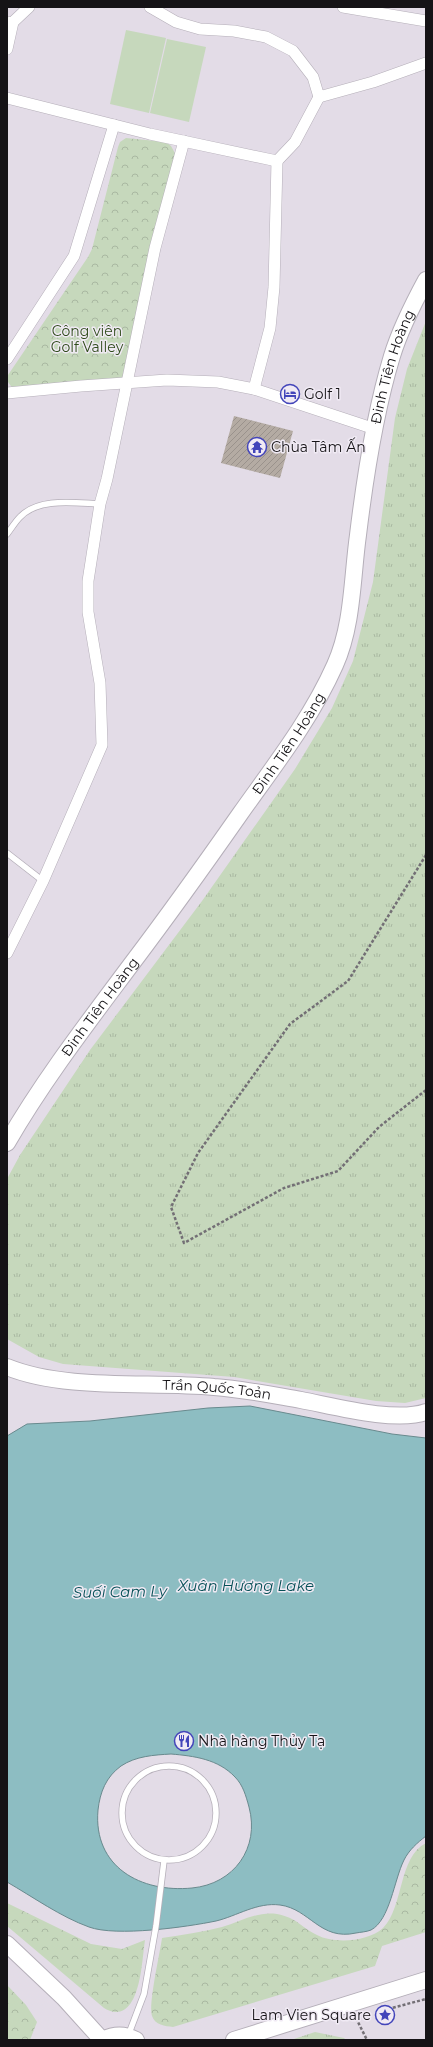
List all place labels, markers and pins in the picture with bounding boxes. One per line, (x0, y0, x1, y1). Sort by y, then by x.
hotel icon: Golf 1 (279, 383, 301, 405)
place label: Golf 1 (304, 385, 341, 403)
temple icon: Chùa Tâm Ấn (246, 436, 268, 458)
place label: Chùa Tâm Ấn (271, 437, 366, 456)
restaurant icon: Nhà hàng Thủy Tạ (173, 1730, 195, 1752)
place label: Nhà hàng Thủy Tạ (198, 1732, 325, 1750)
place icon: Lam Vien Square (374, 2004, 396, 2026)
place label: Lam Vien Square (251, 2006, 371, 2024)

